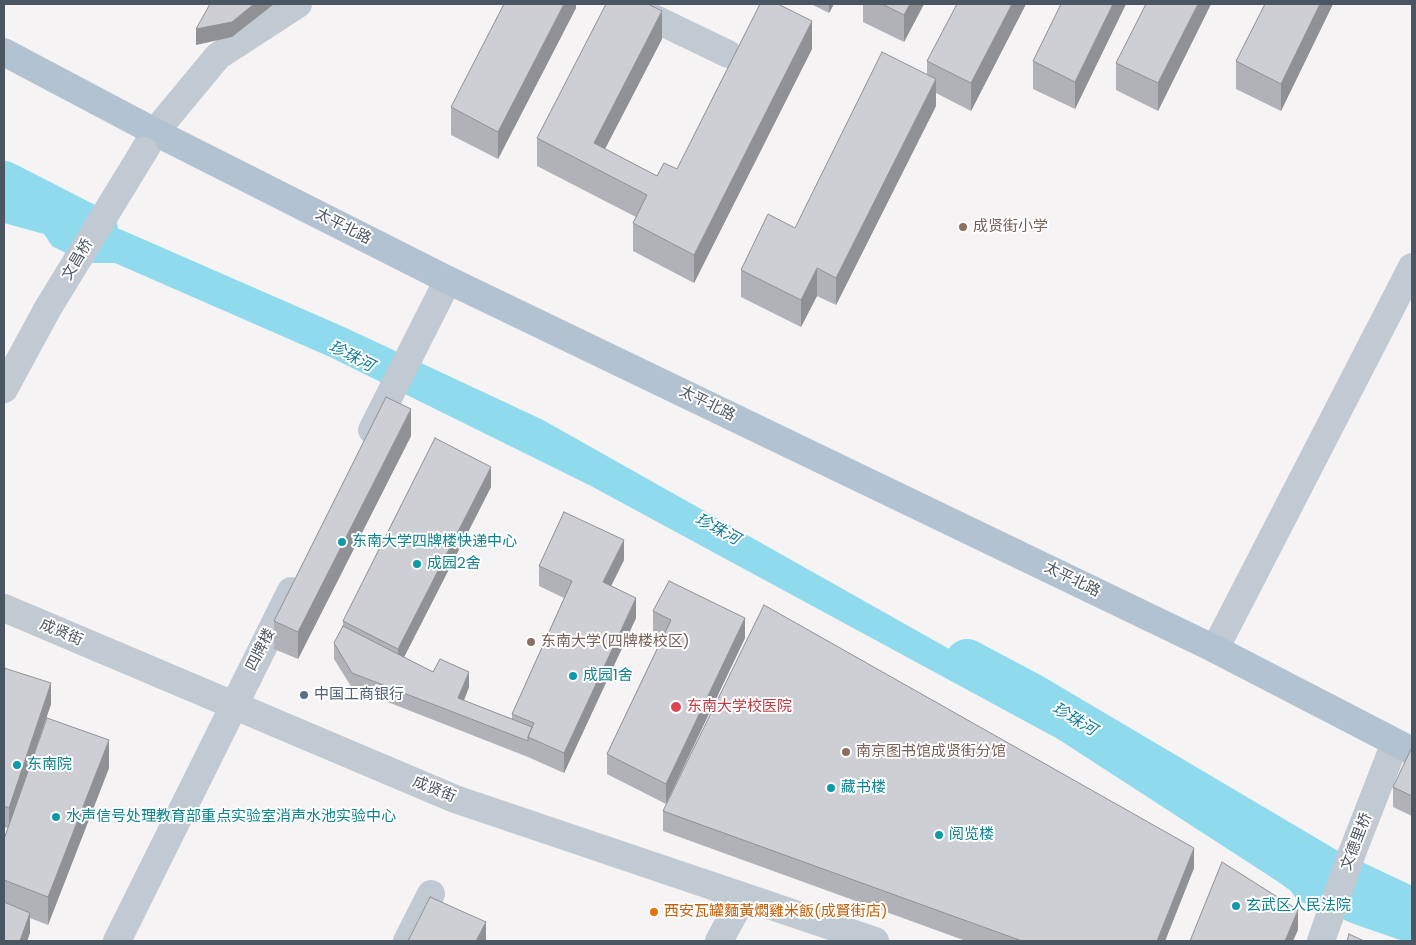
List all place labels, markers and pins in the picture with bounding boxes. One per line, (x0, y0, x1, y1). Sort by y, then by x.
place label: 成贤街小学 (973, 218, 1048, 236)
marker: 成贤街小学 (957, 221, 969, 233)
place label: 东南大学四牌楼快递中心 (352, 533, 517, 551)
marker: 东南大学四牌楼快递中心 (336, 536, 348, 548)
place label: 成园2舍 (427, 555, 481, 573)
marker: 成园2舍 (411, 558, 423, 570)
place label: 东南大学(四牌楼校区) (541, 633, 690, 651)
marker: 东南大学(四牌楼校区) (525, 636, 537, 648)
place label: 成园1舍 (583, 667, 633, 685)
marker: 成园1舍 (567, 670, 579, 682)
place label: 中国工商银行 (314, 686, 404, 704)
marker: 中国工商银行 (298, 689, 310, 701)
place label: 东南大学校医院 (687, 698, 792, 716)
marker: 东南大学校医院 (669, 700, 683, 714)
place label: 南京图书馆成贤街分馆 (856, 743, 1006, 761)
marker: 南京图书馆成贤街分馆 (840, 746, 852, 758)
place label: 东南院 (27, 756, 72, 774)
marker: 东南院 (11, 759, 23, 771)
place label: 藏书楼 (841, 779, 886, 797)
marker: 藏书楼 (825, 782, 837, 794)
place label: 水声信号处理教育部重点实验室消声水池实验中心 (66, 808, 396, 826)
marker: 水声信号处理教育部重点实验室消声水池实验中心 (50, 811, 62, 823)
place label: 阅览楼 (949, 826, 994, 844)
marker: 阅览楼 (933, 829, 945, 841)
place label: 玄武区人民法院 (1246, 897, 1351, 915)
marker: 玄武区人民法院 (1230, 900, 1242, 912)
place label: 西安瓦罐麵黃燜雞米飯(成賢街店) (664, 903, 888, 921)
marker: 西安瓦罐麵黃燜雞米飯(成賢街店) (648, 906, 660, 918)

